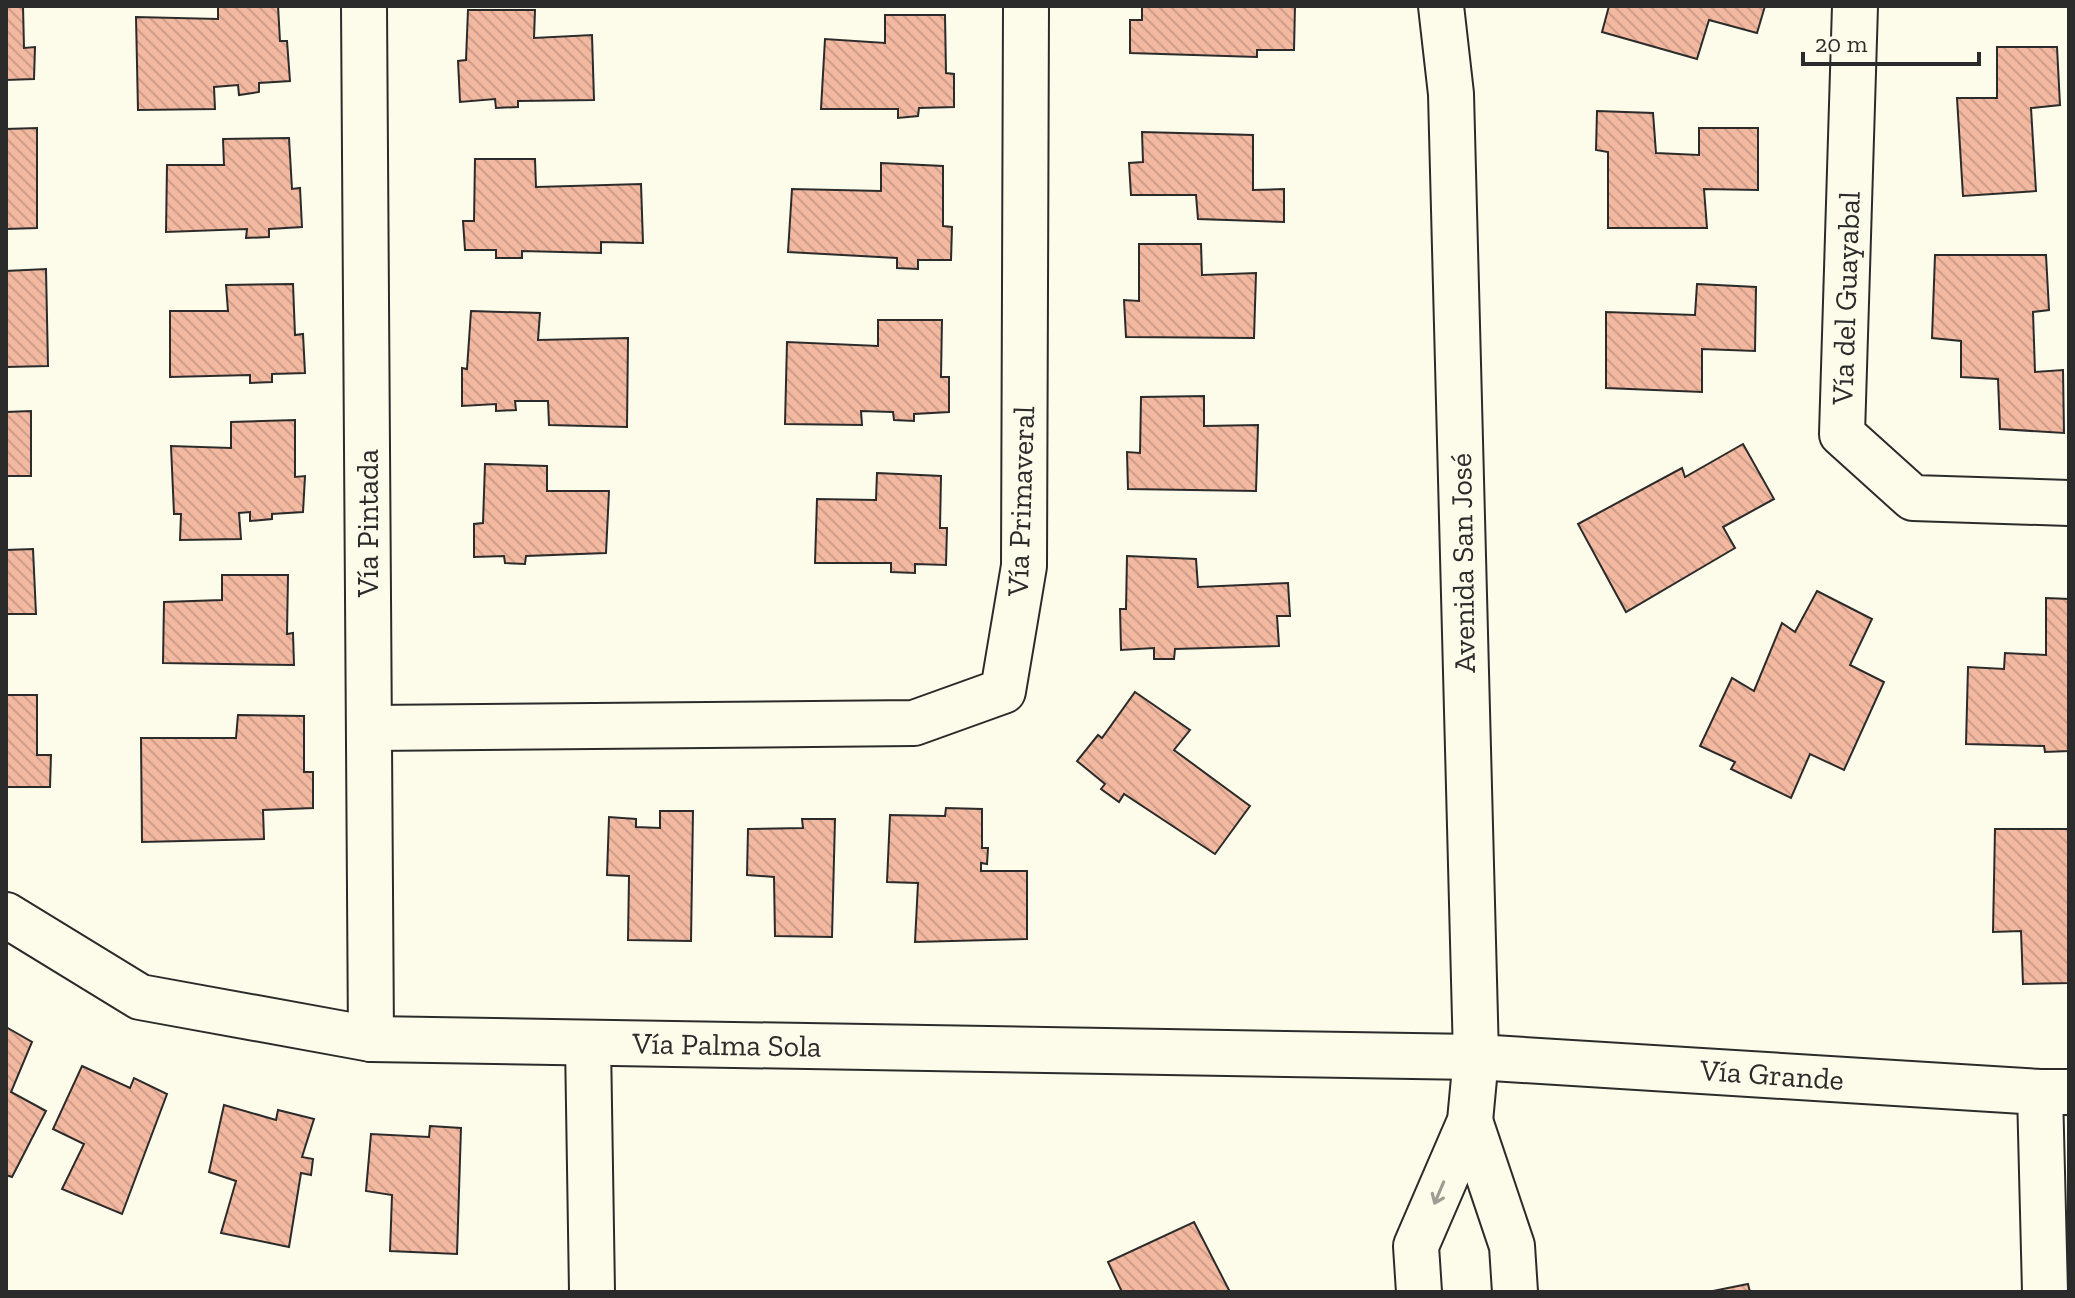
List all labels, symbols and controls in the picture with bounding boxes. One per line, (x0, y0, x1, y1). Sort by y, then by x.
scale bar (1803, 16, 1979, 66)
text: 20 m (1815, 29, 1868, 58)
street label: Vía del Guayabal (1824, 191, 1868, 406)
street label: Vía Primaveral (1000, 405, 1042, 598)
street label: Vía Pintada (350, 449, 386, 598)
street label: Avenida San José (1443, 453, 1483, 673)
street label: Vía Palma Sola (631, 1025, 822, 1065)
street label: Vía Grande (1698, 1052, 1845, 1098)
one-way arrow (1431, 1180, 1446, 1204)

